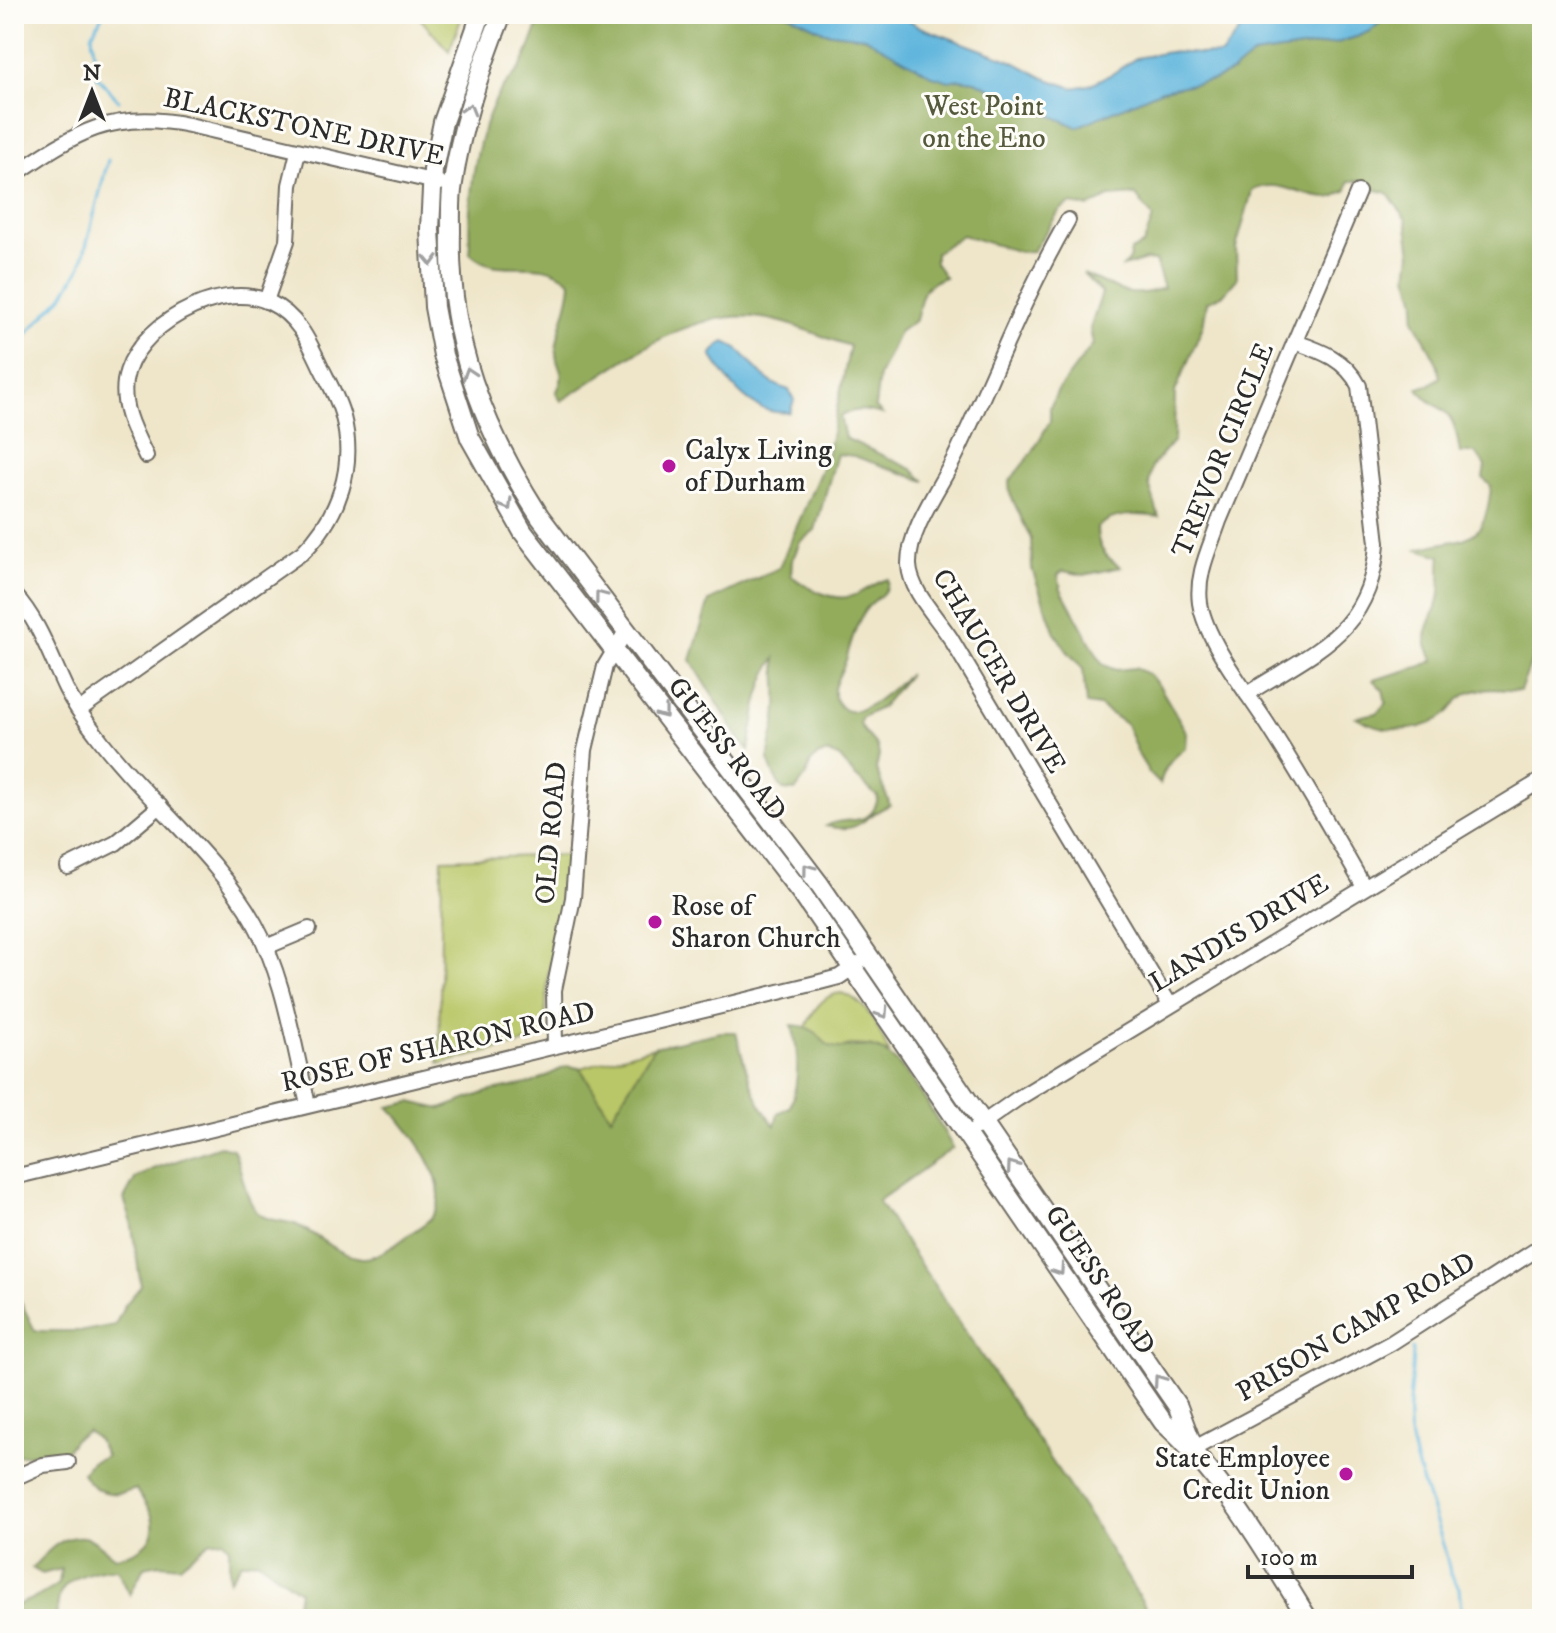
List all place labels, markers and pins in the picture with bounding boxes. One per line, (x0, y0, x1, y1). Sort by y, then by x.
place label: Calyx Living of Durham (685, 433, 832, 500)
marker: Calyx Living of Durham (660, 457, 678, 475)
place label: Rose of Sharon Church (671, 889, 841, 956)
marker: Rose of Sharon Church (646, 913, 664, 931)
place label: State Employee Credit Union (1155, 1441, 1330, 1508)
marker: State Employee Credit Union (1337, 1465, 1355, 1483)

